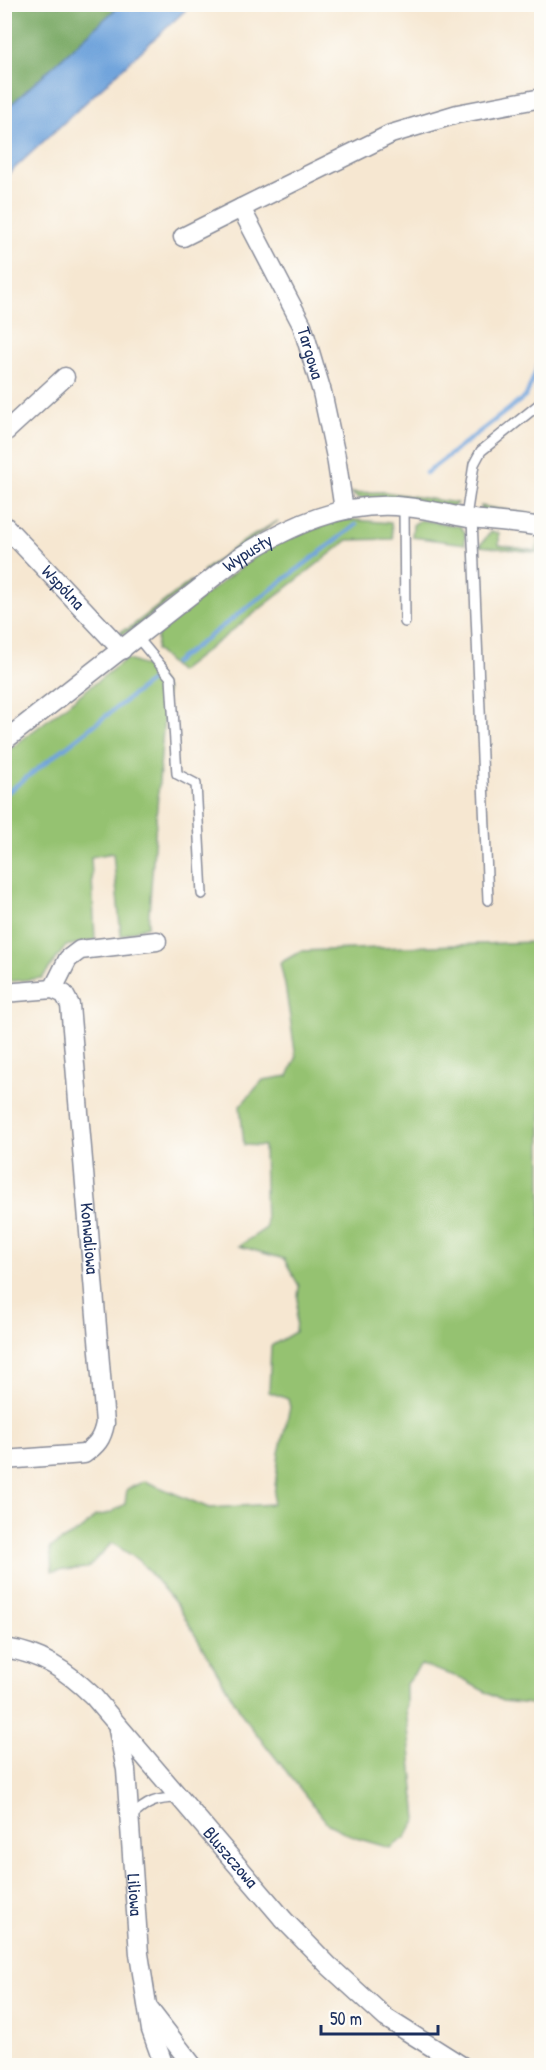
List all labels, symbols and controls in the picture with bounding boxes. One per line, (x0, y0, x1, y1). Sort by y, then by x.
street label: Targowa (291, 324, 330, 382)
street label: Wypusty (217, 527, 277, 577)
street label: Wspólna (36, 559, 91, 615)
street label: Konwaliowa (75, 1202, 105, 1275)
street label: Bluszczowa (198, 1821, 264, 1893)
street label: Liliowa (121, 1873, 149, 1917)
scale bar (321, 1998, 438, 2036)
text: 50 m (330, 2006, 362, 2031)

